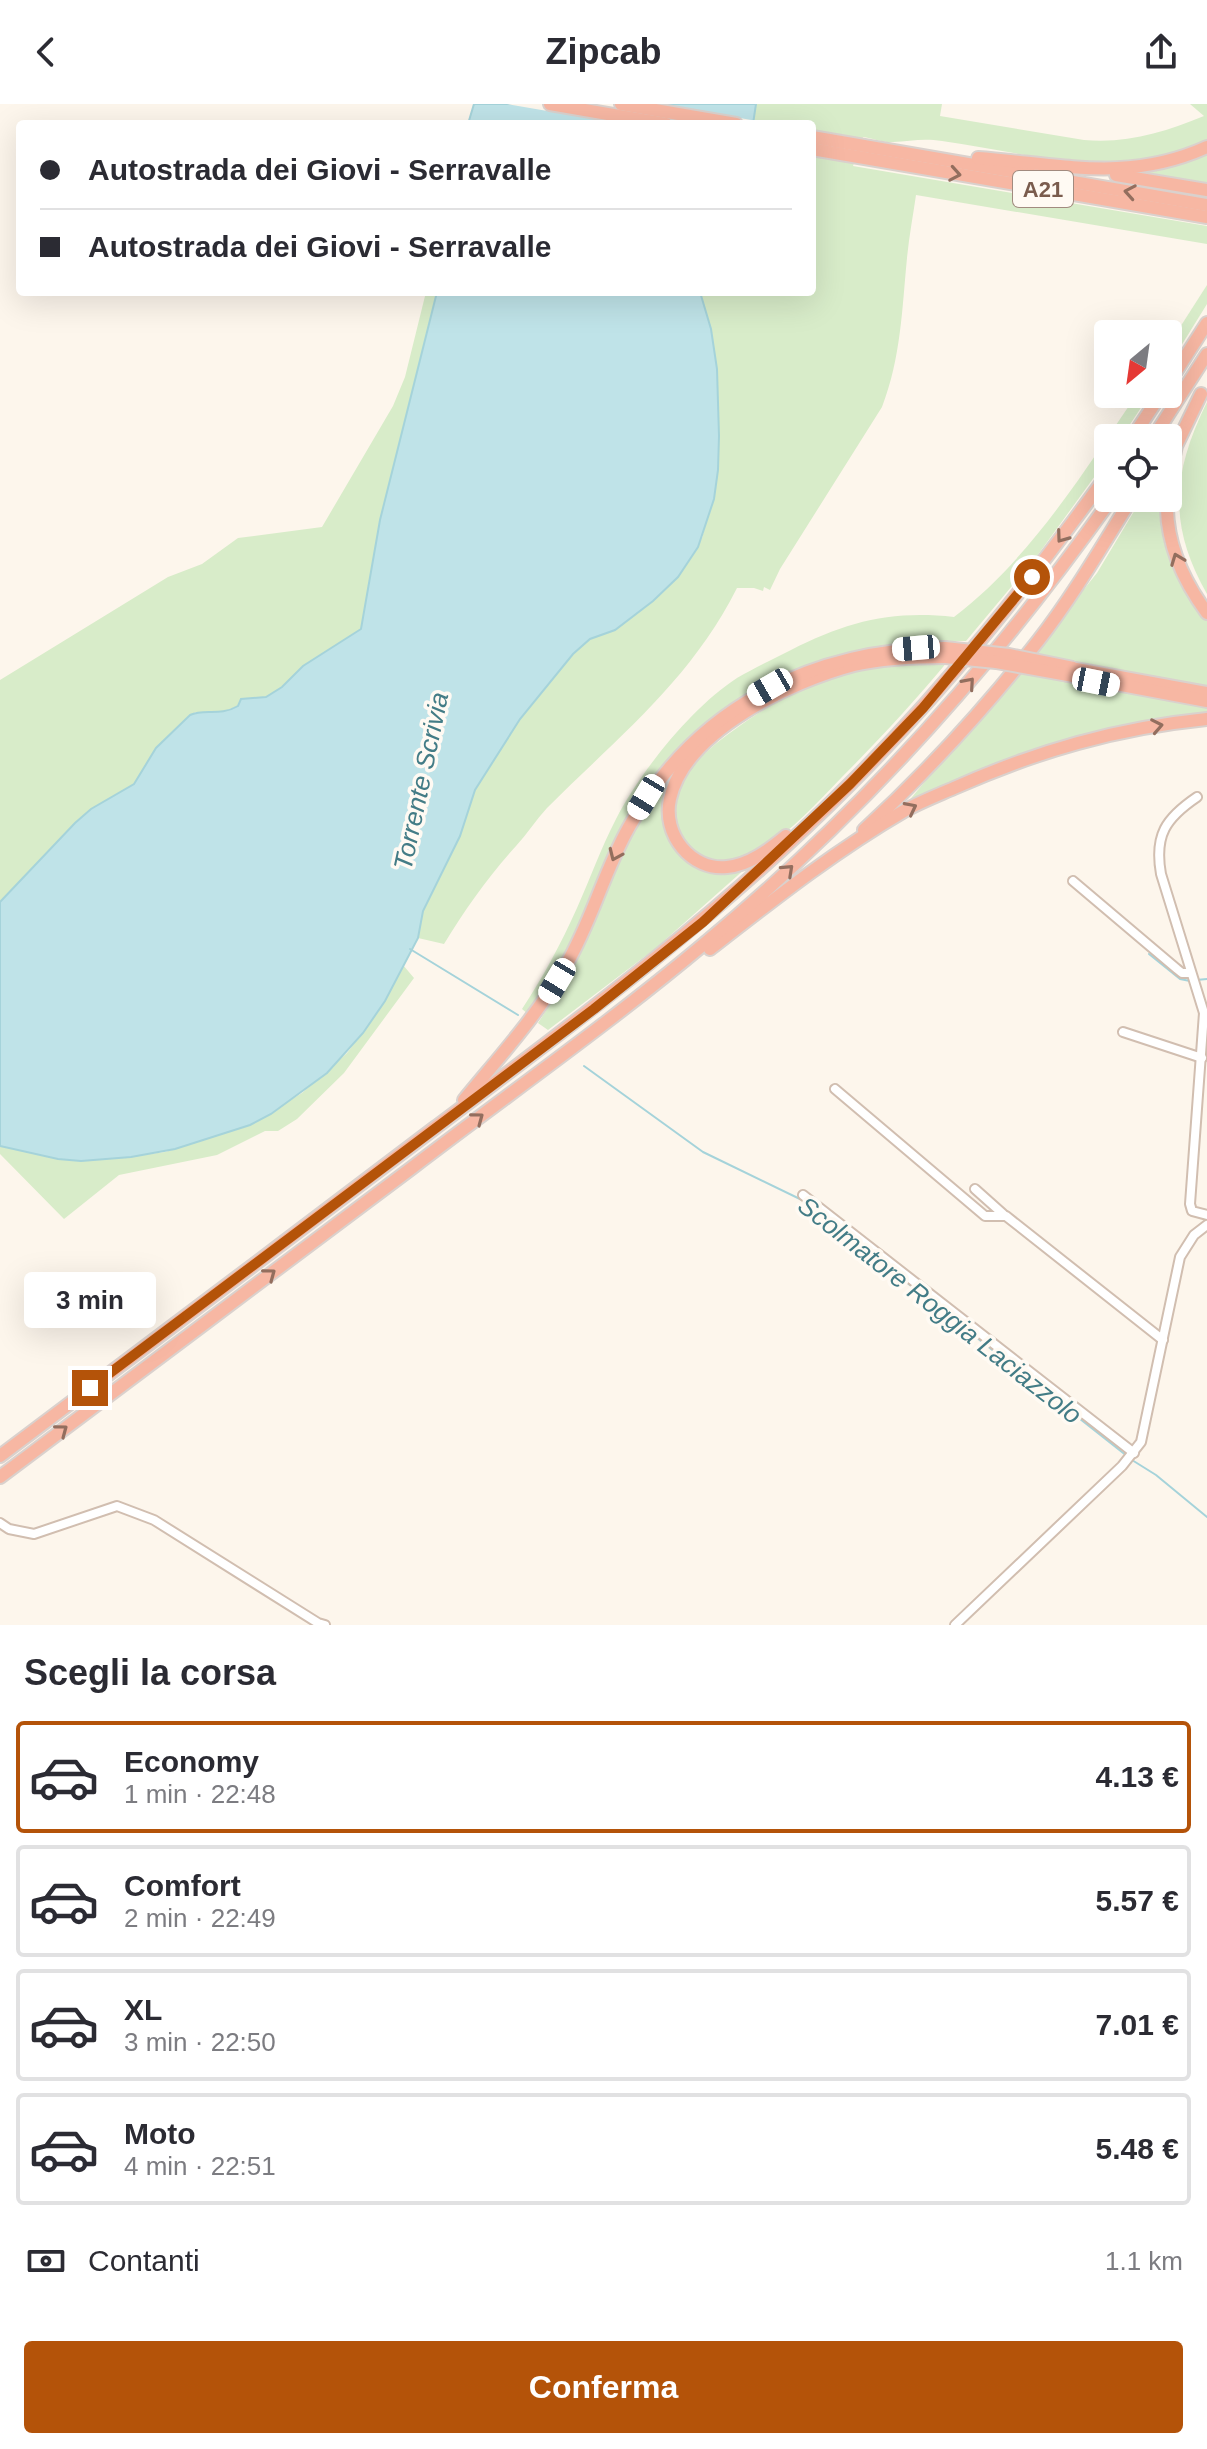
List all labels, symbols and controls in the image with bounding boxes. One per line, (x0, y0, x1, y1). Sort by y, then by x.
icon: back (24, 30, 68, 74)
icon: share (1139, 30, 1183, 74)
text: Zipcab (545, 31, 662, 72)
text: Autostrada dei Giovi - Serravalle (88, 153, 552, 186)
one-way arrow (949, 165, 962, 182)
road number: A21 (1013, 171, 1073, 207)
one-way arrow (1123, 184, 1137, 201)
text: Autostrada dei Giovi - Serravalle (88, 230, 552, 263)
north arrow (1094, 320, 1182, 408)
map controls (1094, 320, 1182, 512)
button: locate (1094, 424, 1182, 512)
one-way arrow (1058, 528, 1072, 542)
one-way arrow (1170, 553, 1187, 567)
route start (1014, 559, 1050, 595)
car (891, 634, 941, 662)
car (743, 665, 797, 709)
car (1070, 666, 1122, 698)
one-way arrow (959, 677, 974, 692)
water label: Torrente Scrivia (387, 689, 455, 873)
one-way arrow (1150, 718, 1163, 735)
car (623, 770, 669, 824)
one-way arrow (903, 802, 918, 818)
one-way arrow (608, 846, 624, 861)
one-way arrow (779, 865, 794, 879)
car (534, 954, 580, 1008)
one-way arrow (469, 1113, 484, 1127)
water label: Scolmatore Roggia Laciazzolo (792, 1190, 1088, 1430)
one-way arrow (262, 1269, 276, 1284)
callout: 3 min (24, 1272, 156, 1328)
text: 3 min (56, 1285, 124, 1315)
route end (72, 1370, 108, 1406)
one-way arrow (54, 1425, 68, 1440)
text: Scegli la corsa (24, 1652, 276, 1693)
icon: car (28, 1741, 100, 1813)
text: Economy (124, 1745, 259, 1778)
text: 4.13 € (1096, 1760, 1179, 1793)
text: 1 min · 22:48 (124, 1779, 276, 1809)
icon: car (28, 1865, 100, 1937)
text: Comfort (124, 1869, 241, 1902)
text: 5.57 € (1096, 1884, 1179, 1917)
text: 2 min · 22:49 (124, 1903, 276, 1933)
icon: car (28, 1989, 100, 2061)
text: XL (124, 1993, 162, 2026)
text: 7.01 € (1096, 2008, 1179, 2041)
text: 3 min · 22:50 (124, 2027, 276, 2057)
icon: car (28, 2113, 100, 2185)
text: Moto (124, 2117, 196, 2150)
text: 5.48 € (1096, 2132, 1179, 2165)
text: 4 min · 22:51 (124, 2151, 276, 2181)
icon: cash (24, 2239, 68, 2283)
text: Contanti (88, 2244, 200, 2277)
text: 1.1 km (1105, 2246, 1183, 2276)
button: Conferma (24, 2341, 1183, 2433)

